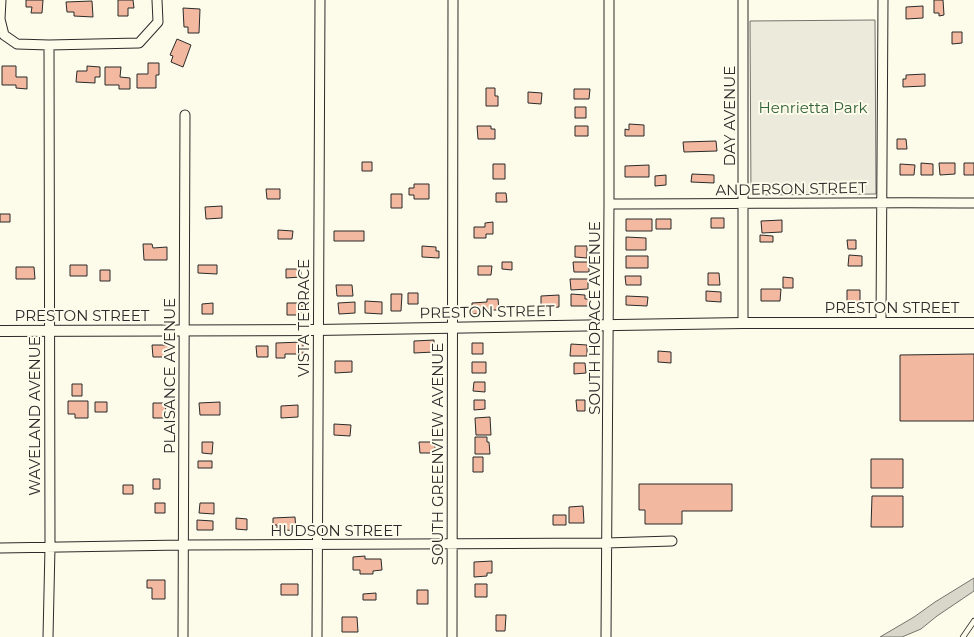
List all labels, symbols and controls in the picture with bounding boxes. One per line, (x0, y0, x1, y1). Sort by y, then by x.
street label: DAY AVENUE (720, 66, 739, 166)
park label: Henrietta Park (758, 98, 868, 117)
street label: ANDERSON STREET (715, 178, 867, 199)
street label: SOUTH HORACE AVENUE (585, 221, 604, 415)
street label: VISTA TERRACE (294, 259, 313, 377)
street label: PLAISANCE AVENUE (160, 298, 179, 454)
street label: PRESTON STREET (825, 298, 960, 317)
street label: PRESTON STREET (419, 301, 555, 322)
street label: PRESTON STREET (15, 306, 150, 325)
street label: WAVELAND AVENUE (25, 336, 44, 496)
street label: SOUTH GREENVIEW AVENUE (428, 343, 447, 565)
street label: HUDSON STREET (270, 521, 402, 540)

